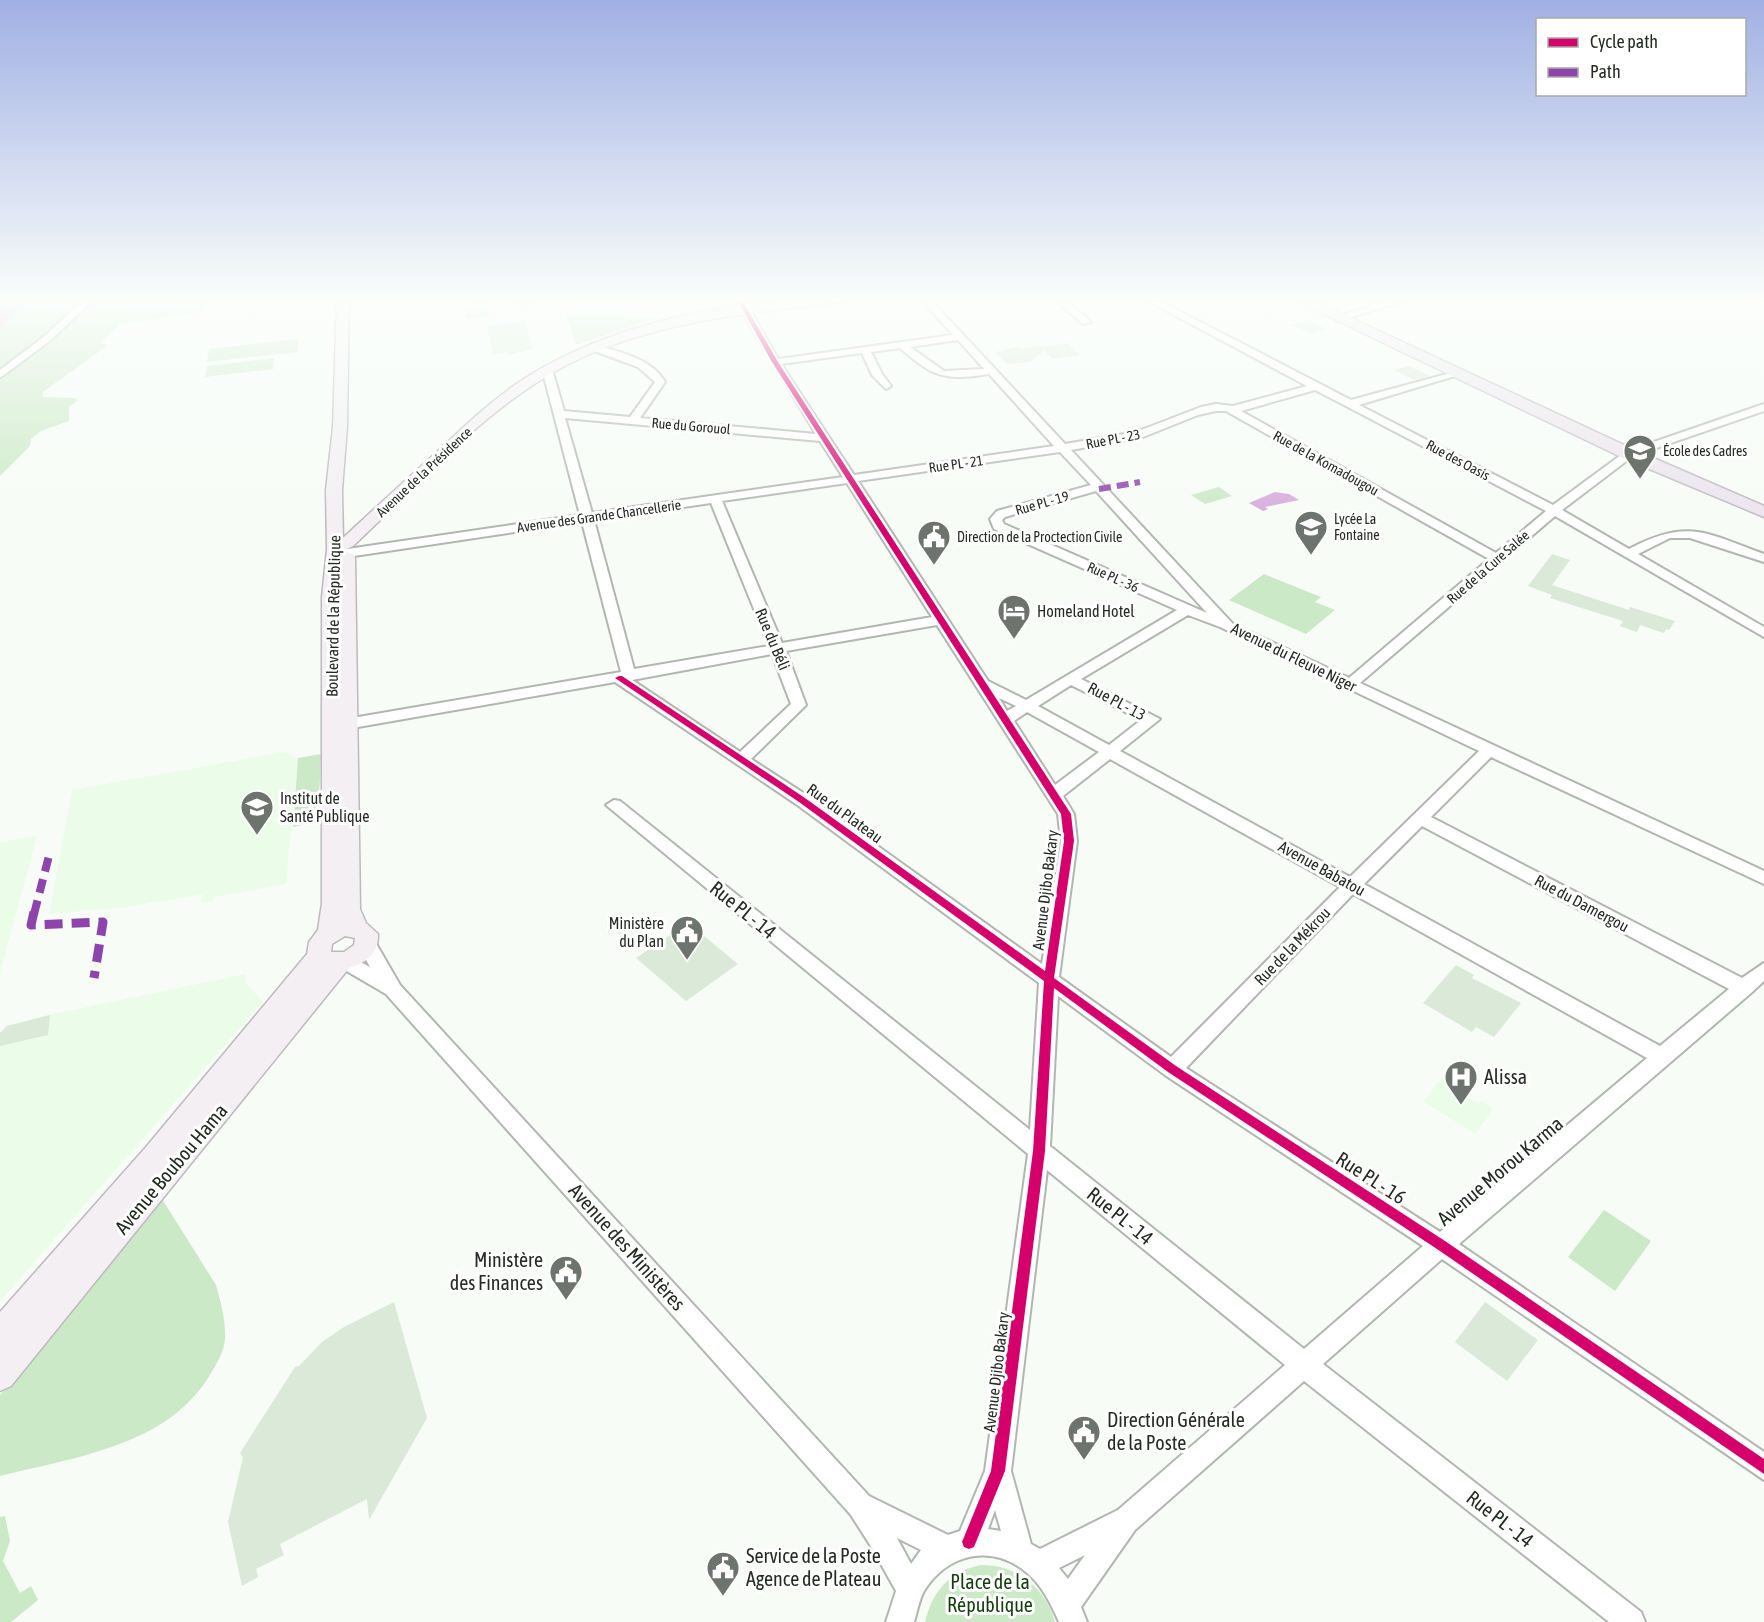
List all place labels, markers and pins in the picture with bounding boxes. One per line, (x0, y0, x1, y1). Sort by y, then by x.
school or university icon: École des Cadres (1622, 433, 1658, 480)
place label: École des Cadres (1663, 443, 1747, 459)
school or university icon: Lycée La Fontaine (1293, 509, 1329, 556)
place label: Lycée La Fontaine (1334, 511, 1380, 543)
public building icon: Direction de la Proctection Civile (916, 519, 952, 566)
place label: Direction de la Proctection Civile (957, 529, 1122, 545)
hotel icon: Homeland Hotel (996, 593, 1032, 640)
place label: Homeland Hotel (1037, 602, 1135, 620)
school or university icon: Institut de Santé Publique (239, 789, 275, 836)
place label: Institut de Santé Publique (280, 789, 369, 826)
place label: Ministère du Plan (609, 914, 664, 950)
public building icon: Ministère du Plan (669, 914, 705, 961)
hospital icon: Alissa (1443, 1059, 1479, 1106)
place label: Alissa (1484, 1065, 1527, 1088)
place label: Ministère des Finances (450, 1248, 543, 1294)
public building icon: Ministère des Finances (548, 1254, 584, 1301)
place label: Direction Générale de la Poste (1107, 1408, 1245, 1454)
public building icon: Direction Générale de la Poste (1066, 1414, 1102, 1461)
place label: Service de la Poste Agence de Plateau (746, 1544, 881, 1590)
public building icon: Service de la Poste Agence de Plateau (705, 1550, 741, 1597)

